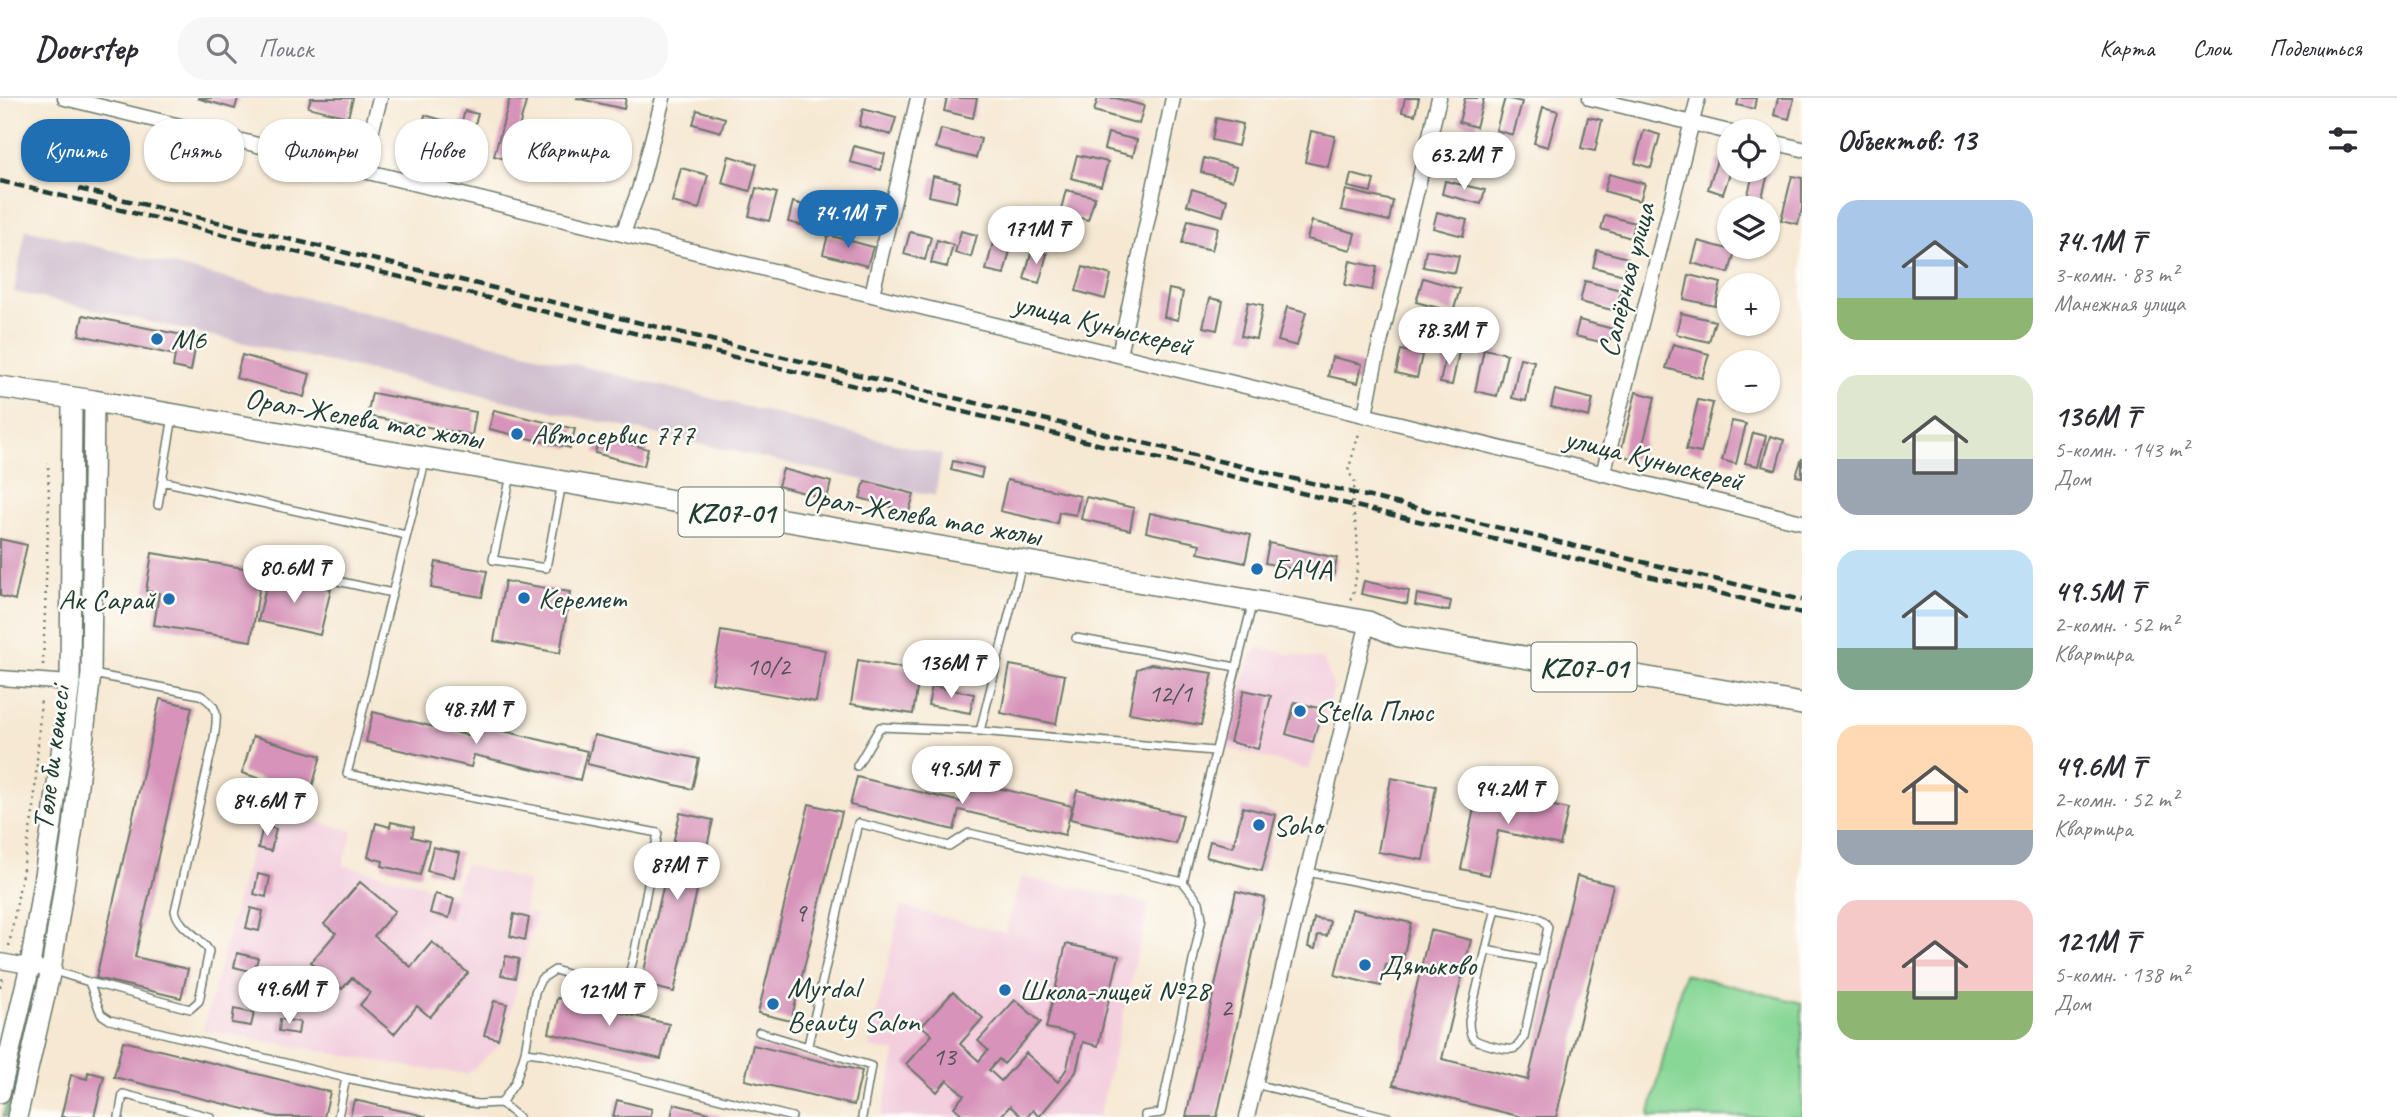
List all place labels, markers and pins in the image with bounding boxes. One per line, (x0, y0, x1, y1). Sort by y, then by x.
pin: 63.2M ₸ (1399, 132, 1529, 192)
pin: 74.1M ₸ (783, 190, 913, 250)
pin: 171M ₸ (979, 206, 1093, 266)
pin: 78.3M ₸ (1384, 308, 1514, 367)
place label: М6 (171, 320, 208, 358)
marker: М6 (149, 331, 165, 347)
place label: Автосервис 777 (531, 415, 696, 453)
marker: Автосервис 777 (509, 426, 525, 442)
pin: 80.6M ₸ (229, 546, 359, 605)
place label: БАЧА (1271, 550, 1333, 588)
marker: БАЧА (1249, 561, 1265, 577)
place label: Керемет (538, 579, 628, 617)
place label: Ак Сарай (58, 580, 156, 618)
marker: Керемет (516, 590, 532, 606)
marker: Ак Сарай (161, 591, 177, 607)
pin: 136M ₸ (894, 640, 1008, 700)
pin: 48.7M ₸ (411, 686, 541, 746)
place label: Stella Плюс (1314, 692, 1435, 730)
marker: Stella Плюс (1292, 703, 1308, 719)
pin: 49.5M ₸ (897, 746, 1027, 806)
pin: 94.2M ₸ (1443, 766, 1573, 826)
pin: 84.6M ₸ (202, 778, 332, 838)
place label: Soho (1273, 806, 1326, 844)
marker: Soho (1251, 817, 1267, 833)
pin: 87M ₸ (628, 842, 726, 902)
place label: Дятьково (1379, 946, 1478, 984)
marker: Дятьково (1357, 957, 1373, 973)
pin: 49.6M ₸ (224, 967, 354, 1026)
pin: 121M ₸ (552, 968, 666, 1028)
place label: Myrdal Beauty Salon (787, 968, 921, 1040)
place label: Школа-лицей №28 (1019, 971, 1212, 1009)
marker: Школа-лицей №28 (997, 982, 1013, 998)
marker: Myrdal Beauty Salon (765, 996, 781, 1012)

